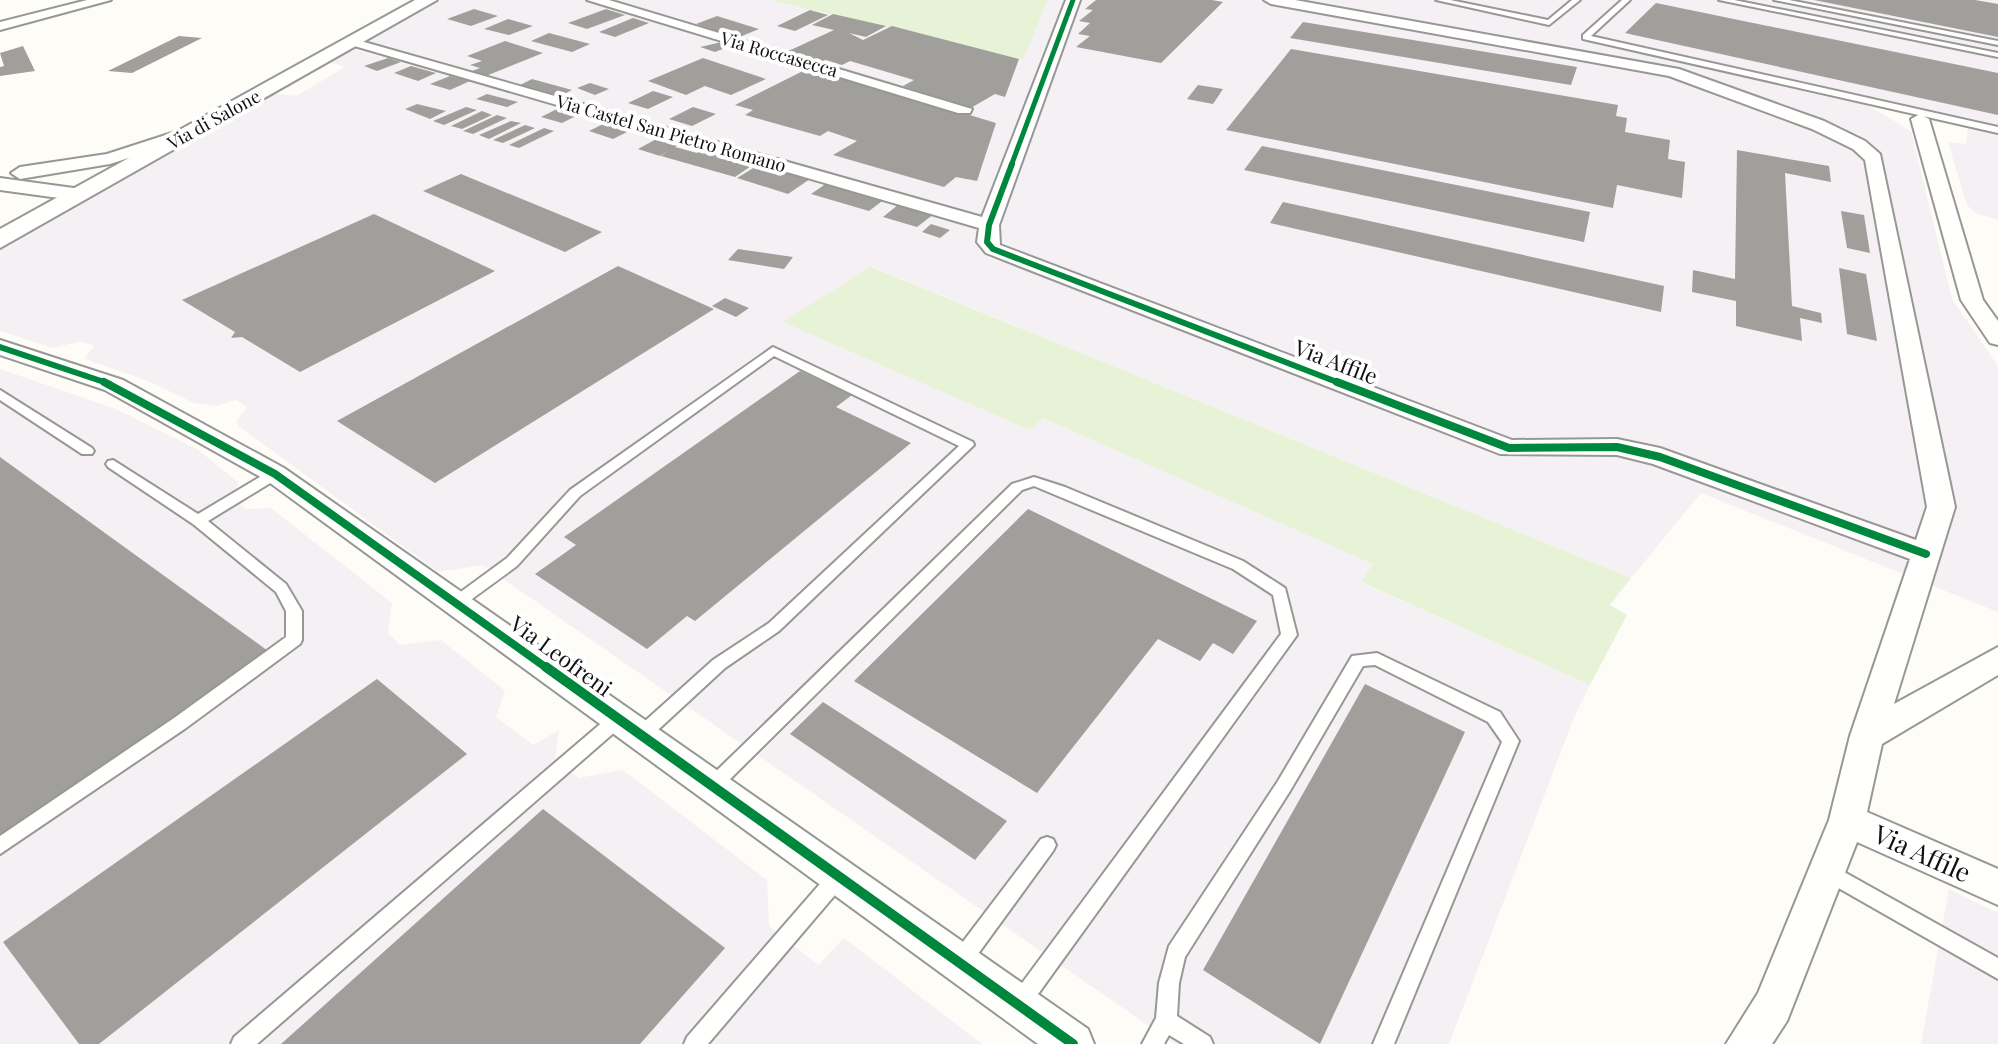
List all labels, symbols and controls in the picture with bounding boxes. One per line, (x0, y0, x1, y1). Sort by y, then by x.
street label: Via Roccasecca (717, 26, 841, 82)
street label: Via di Salone (162, 84, 264, 155)
street label: Via Castel San Pietro Romano (553, 88, 789, 177)
street label: Via Affile (1289, 331, 1382, 391)
street label: Via Leofreni (504, 607, 619, 702)
street label: Via Affile (1868, 815, 1977, 890)

